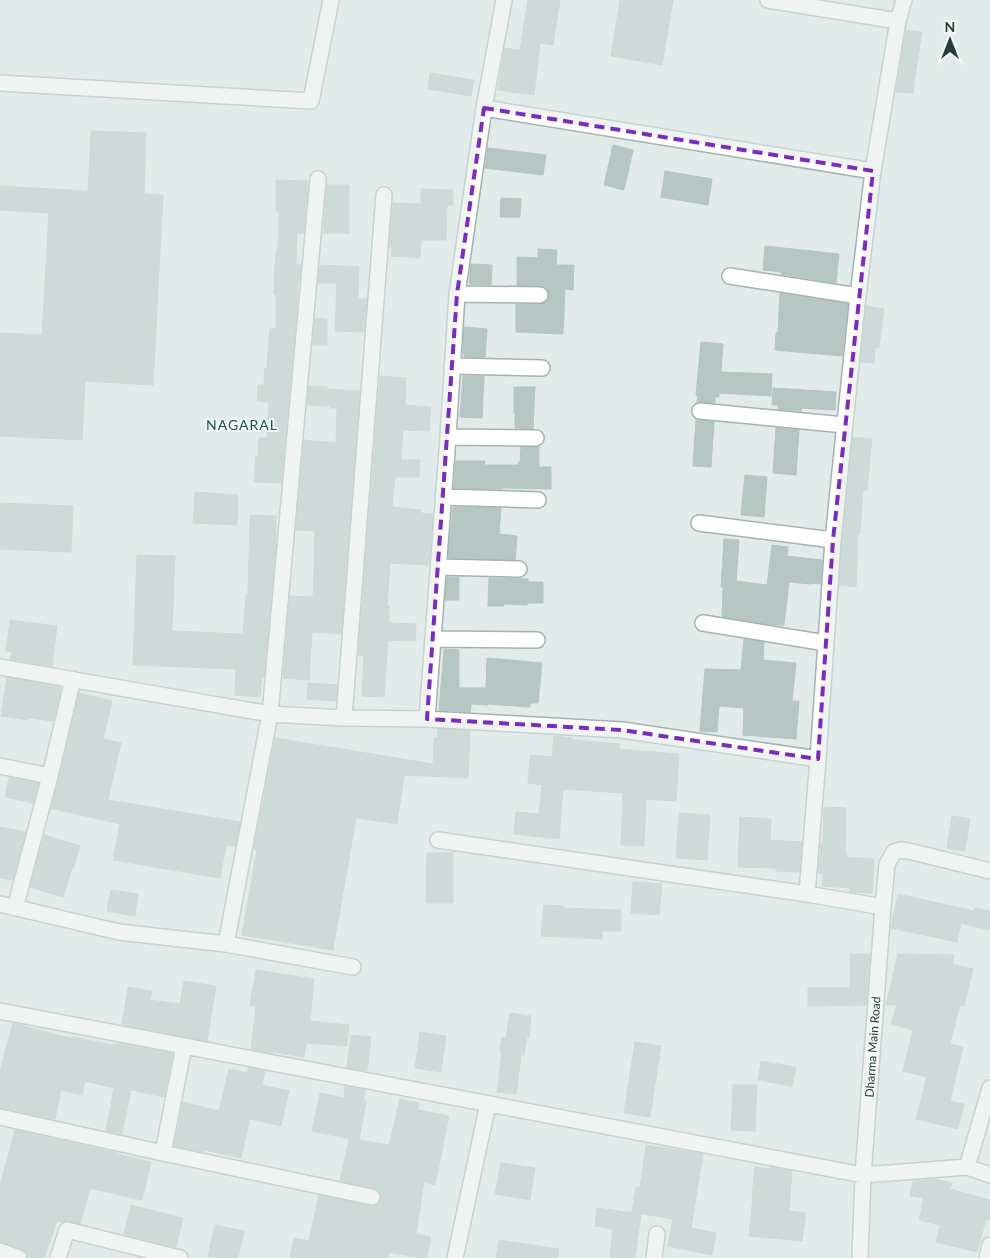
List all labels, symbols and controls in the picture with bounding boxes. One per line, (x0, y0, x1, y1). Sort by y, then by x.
north arrow (925, 15, 975, 65)
text: N (945, 18, 955, 35)
district label: NAGARAL (206, 416, 278, 433)
street label: Dharma Main Road (861, 996, 884, 1098)

